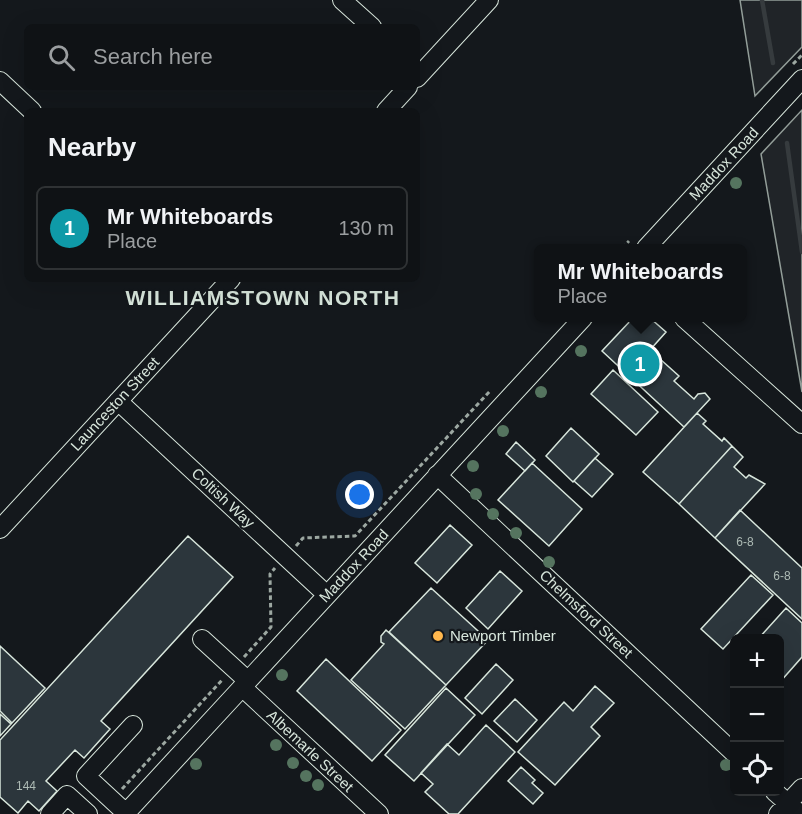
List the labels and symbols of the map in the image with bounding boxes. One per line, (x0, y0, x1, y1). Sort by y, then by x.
street label: Maddox Road (686, 124, 762, 204)
district label: WILLIAMSTOWN NORTH (125, 286, 401, 309)
pin: 1 (620, 342, 660, 386)
street label: Launceston Street (67, 353, 163, 454)
street label: Coltish Way (188, 464, 259, 531)
your location (345, 480, 374, 509)
street label: Maddox Road (316, 526, 392, 606)
house number: 6-8 (736, 535, 754, 549)
street label: Chelmsford Street (536, 566, 637, 662)
house number: 6-8 (773, 569, 791, 583)
place label: Newport Timber (450, 627, 556, 644)
marker: Newport Timber (431, 629, 445, 643)
street label: Albemarle Street (264, 706, 358, 796)
house number: 144 (16, 779, 36, 793)

